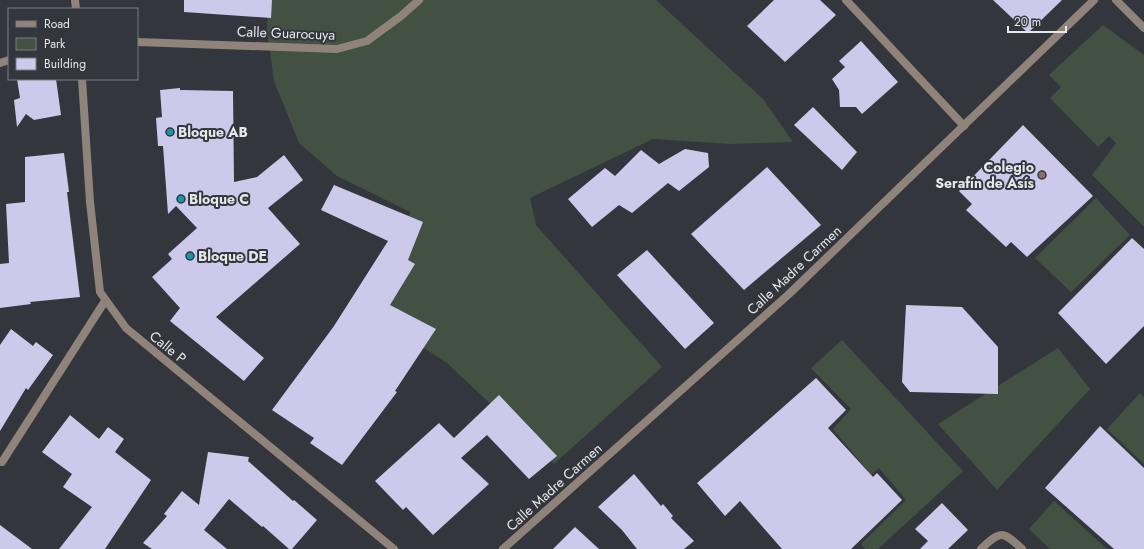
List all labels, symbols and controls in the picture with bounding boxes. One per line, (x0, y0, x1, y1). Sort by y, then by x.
legend (8, 8, 138, 80)
scale bar (1008, 8, 1066, 34)
text: 20 m (1014, 13, 1041, 31)
text: Road (44, 15, 70, 33)
street label: Calle Guarocuya (237, 21, 335, 45)
text: Park (44, 35, 66, 53)
text: Building (44, 55, 86, 73)
place label: Bloque AB (178, 122, 248, 142)
marker: Bloque AB (165, 127, 175, 137)
place label: Colegio Serafín de Asís (935, 157, 1035, 193)
marker: Colegio Serafín de Asís (1037, 170, 1047, 180)
place label: Bloque C (189, 189, 249, 209)
marker: Bloque C (176, 194, 186, 204)
street label: Calle Madre Carmen (742, 221, 846, 319)
place label: Bloque DE (198, 246, 267, 266)
marker: Bloque DE (185, 251, 195, 261)
street label: Calle P (145, 326, 191, 368)
street label: Calle Madre Carmen (502, 438, 606, 536)

